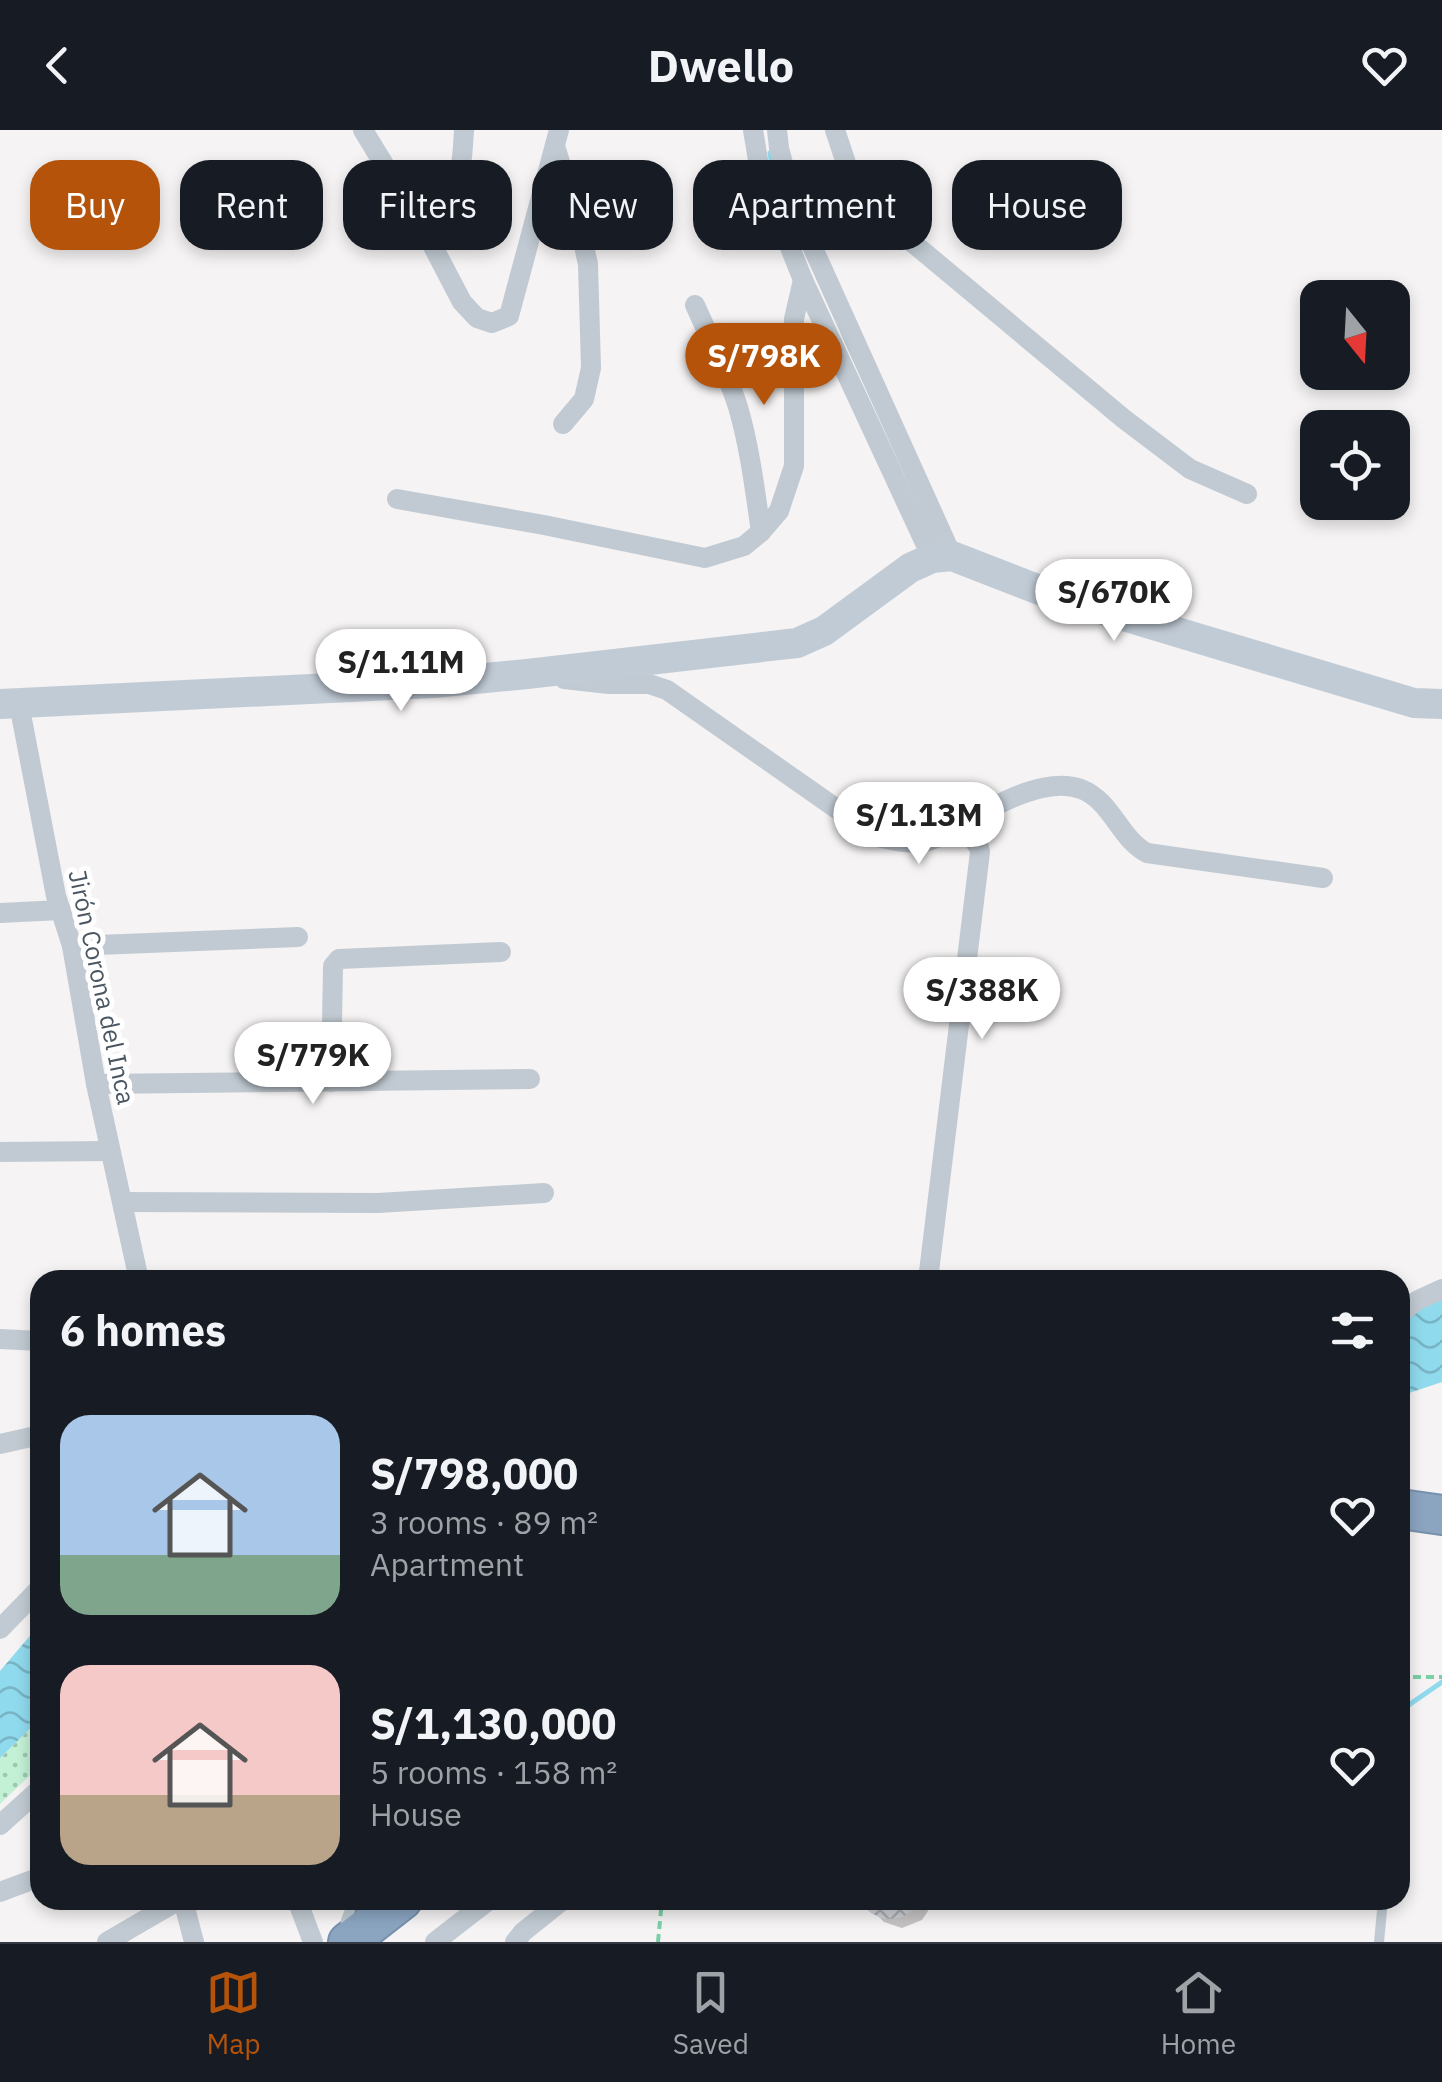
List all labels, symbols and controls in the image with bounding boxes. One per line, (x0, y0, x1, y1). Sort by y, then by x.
text: Dwello (648, 36, 794, 94)
icon: back (30, 38, 85, 93)
icon: heart (1357, 38, 1412, 93)
chip: Buy (30, 160, 160, 250)
chip: Rent (180, 160, 323, 250)
chip: Filters (343, 160, 512, 250)
chip: New (532, 160, 673, 250)
chip: Apartment (693, 160, 932, 250)
chip: House (952, 160, 1122, 250)
north arrow (1300, 280, 1410, 390)
map controls (1300, 280, 1410, 520)
pin: S/798K (683, 323, 845, 408)
text: S/798K (707, 334, 821, 376)
button: locate (1300, 410, 1410, 520)
pin: S/670K (1033, 559, 1195, 644)
text: S/670K (1057, 570, 1171, 612)
pin: S/1.11M (309, 629, 493, 714)
text: S/1.11M (337, 640, 465, 682)
pin: S/1.13M (827, 782, 1011, 867)
text: S/1.13M (855, 793, 983, 835)
street label: Jirón Corona del Inca (61, 866, 143, 1107)
pin: S/388K (901, 957, 1063, 1042)
text: S/388K (925, 968, 1039, 1010)
pin: S/779K (232, 1022, 394, 1107)
text: S/779K (256, 1033, 370, 1075)
text: 6 homes (60, 1303, 226, 1358)
icon: filters (1325, 1303, 1380, 1358)
text: S/798,000 (370, 1446, 578, 1501)
icon: home (140, 1455, 260, 1575)
icon: heart (1325, 1488, 1380, 1543)
text: 3 rooms · 89 m² (370, 1501, 598, 1543)
text: Apartment (370, 1543, 524, 1585)
text: S/1,130,000 (370, 1696, 617, 1751)
icon: home (140, 1705, 260, 1825)
icon: heart (1325, 1738, 1380, 1793)
text: 5 rooms · 158 m² (370, 1751, 617, 1793)
text: House (370, 1793, 462, 1835)
tab: Map (206, 1965, 261, 2062)
tab: Saved (673, 1965, 749, 2062)
tab: Home (1161, 1965, 1236, 2062)

